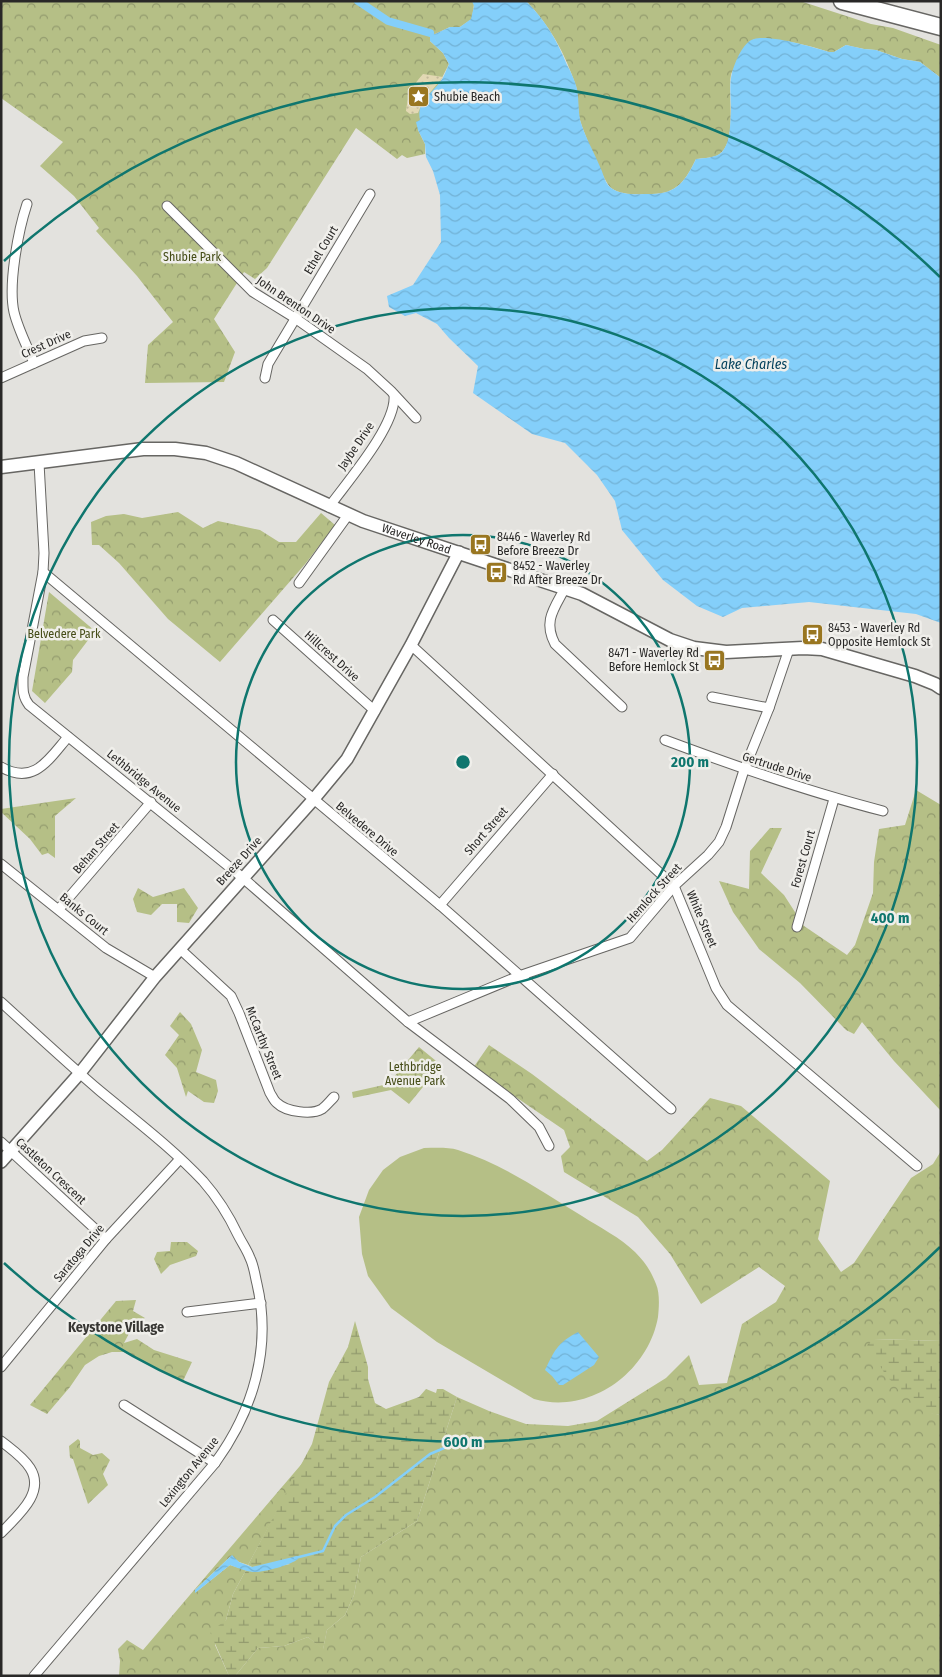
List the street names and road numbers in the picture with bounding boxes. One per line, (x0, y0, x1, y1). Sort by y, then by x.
street label: Ethel Court (301, 223, 341, 277)
street label: John Brenton Drive (254, 273, 338, 337)
street label: Crest Drive (19, 327, 73, 361)
street label: Jaybe Drive (335, 419, 377, 473)
street label: Waverley Road (380, 521, 453, 557)
street label: Hillcrest Drive (302, 628, 362, 684)
street label: Lethbridge Avenue (104, 747, 184, 815)
street label: Gertrude Drive (741, 749, 813, 785)
street label: Belvedere Drive (333, 799, 401, 859)
street label: Short Street (461, 804, 511, 858)
street label: Behan Street (70, 819, 122, 877)
street label: Forest Court (788, 828, 818, 889)
street label: Breeze Drive (213, 834, 265, 888)
street label: Hemlock Street (624, 860, 684, 926)
street label: White Street (684, 888, 720, 950)
street label: Banks Court (57, 890, 111, 938)
street label: McCarthy Street (243, 1004, 285, 1082)
street label: Castleton Crescent (13, 1135, 89, 1207)
street label: Saratoga Drive (51, 1221, 107, 1285)
street label: Lexington Avenue (156, 1434, 222, 1510)

